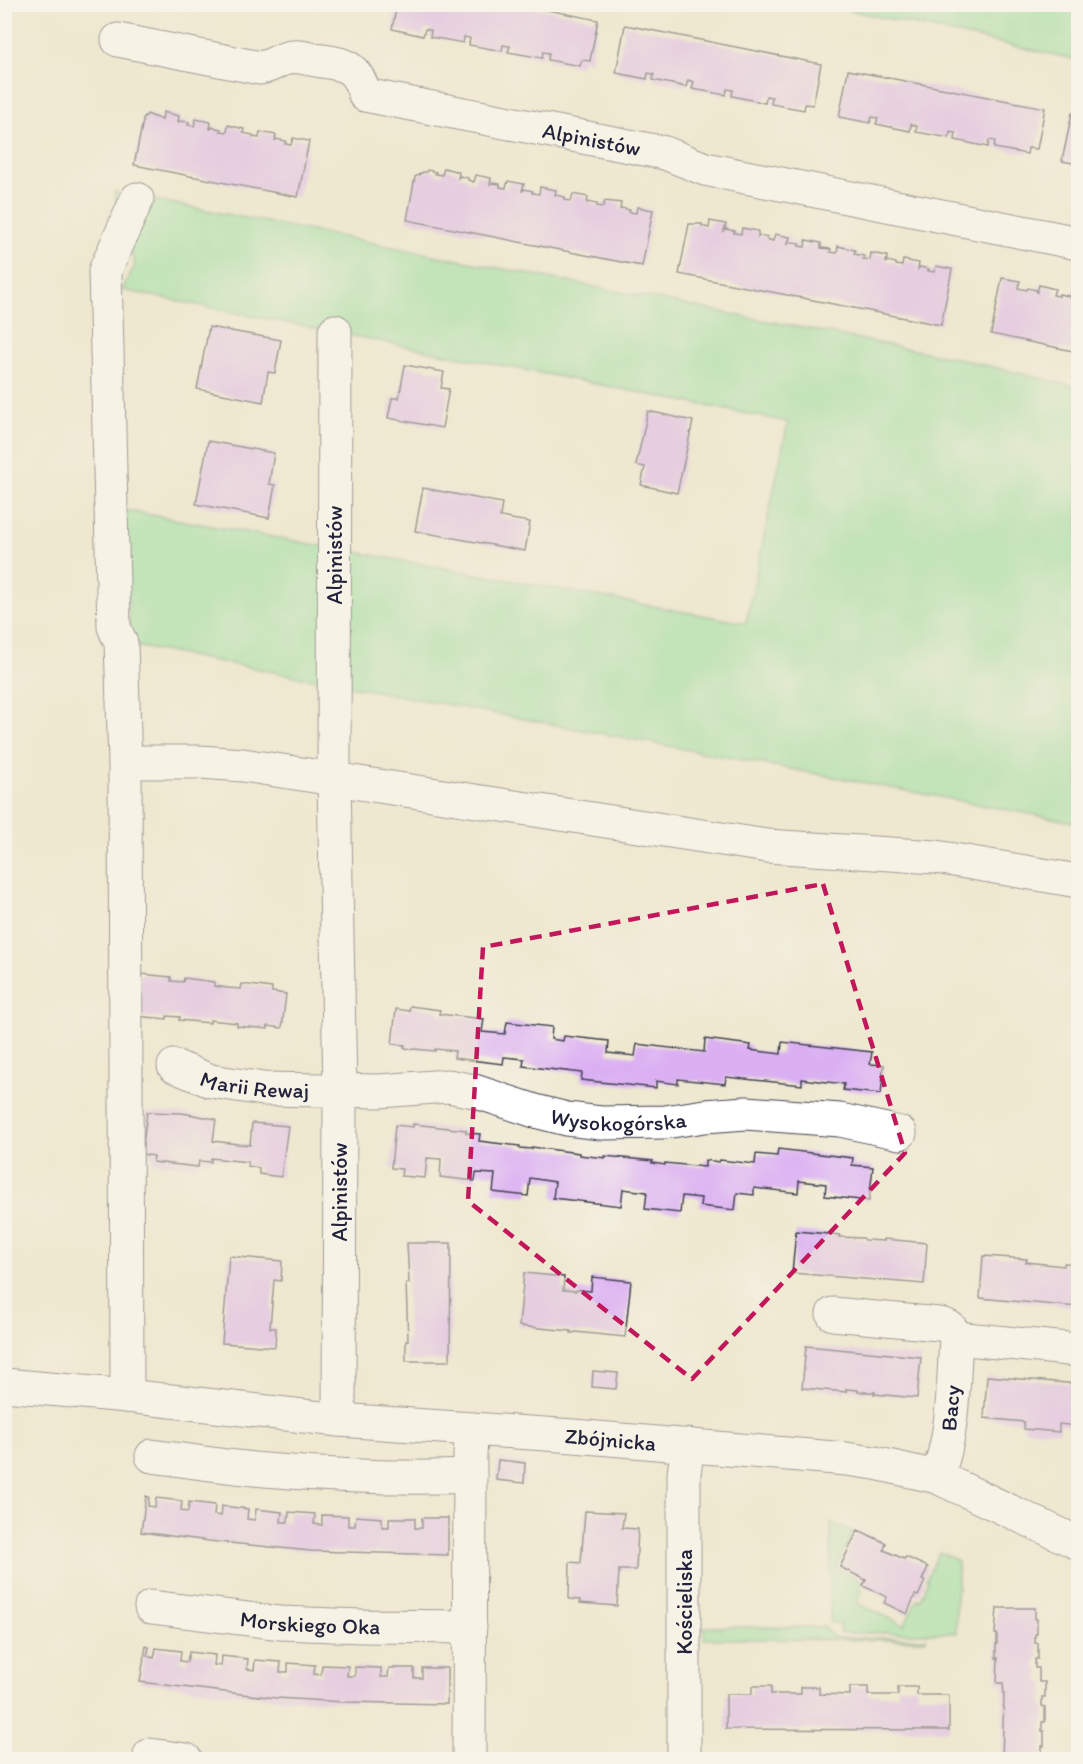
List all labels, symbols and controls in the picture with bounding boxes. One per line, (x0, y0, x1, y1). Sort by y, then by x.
street label: Alpinistów (540, 117, 643, 162)
street label: Alpinistów (321, 505, 348, 605)
street label: Marii Rewaj (196, 1065, 309, 1104)
street label: Wysokogórska (548, 1102, 689, 1137)
street label: Alpinistów (326, 1142, 353, 1242)
street label: Bacy (935, 1383, 966, 1432)
street label: Zbójnicka (564, 1422, 657, 1457)
street label: Kościeliska (671, 1549, 698, 1655)
street label: Morskiego Oka (238, 1605, 380, 1640)

